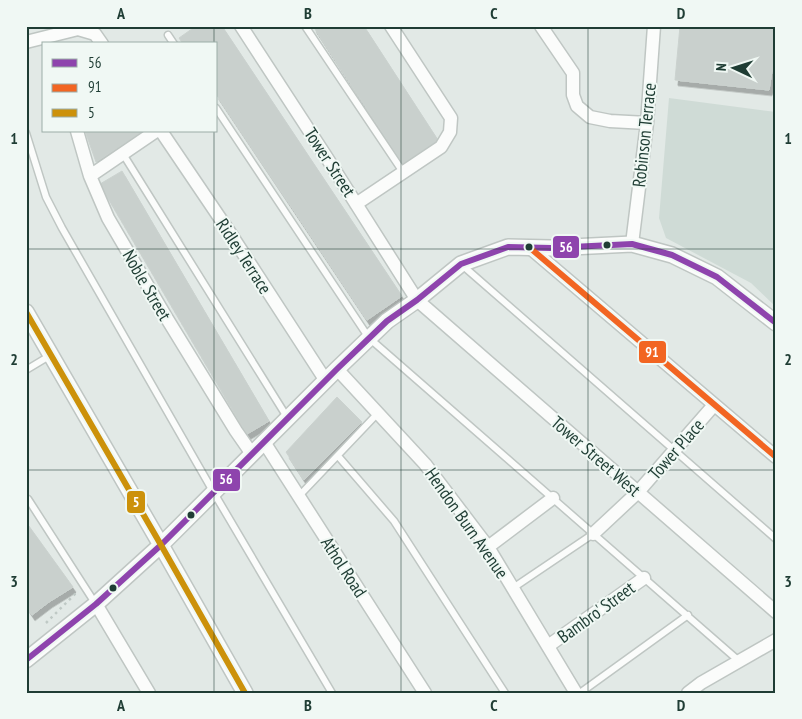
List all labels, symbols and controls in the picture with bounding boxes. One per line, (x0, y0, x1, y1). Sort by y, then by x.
text: A (116, 3, 126, 23)
text: B (304, 3, 312, 23)
text: C (490, 3, 498, 23)
text: D (677, 3, 686, 23)
legend (42, 42, 218, 132)
north arrow (710, 42, 760, 92)
text: 56 (88, 53, 102, 72)
text: N (712, 63, 730, 71)
text: 91 (88, 77, 102, 96)
street label: Robinson Terrace (627, 82, 661, 188)
text: 5 (88, 103, 95, 122)
street label: Tower Street (299, 123, 361, 201)
text: 1 (10, 128, 18, 148)
text: 1 (784, 128, 792, 148)
street label: Ridley Terrace (211, 214, 277, 298)
line badge: 56 (552, 235, 580, 259)
text: 56 (559, 238, 573, 256)
unlabelled marker (602, 240, 612, 250)
unlabelled marker (524, 242, 534, 252)
street label: Noble Street (118, 245, 176, 325)
line badge: 91 (638, 340, 667, 364)
text: 91 (645, 343, 659, 361)
text: 2 (10, 349, 18, 369)
text: 2 (784, 349, 792, 369)
street label: Tower Street West (547, 411, 646, 501)
street label: Tower Place (643, 414, 709, 484)
street label: Hendon Burn Avenue (420, 463, 514, 583)
line badge: 56 (212, 468, 241, 492)
text: 56 (219, 470, 233, 488)
line badge: 5 (126, 490, 146, 514)
text: 5 (133, 493, 139, 511)
unlabelled marker (186, 510, 196, 520)
street label: Athol Road (316, 532, 372, 602)
text: 3 (10, 571, 18, 591)
text: 3 (784, 571, 792, 591)
street label: Bambro' Street (553, 576, 639, 648)
unlabelled marker (108, 583, 118, 593)
text: A (116, 695, 126, 715)
text: B (304, 695, 312, 715)
text: C (490, 695, 498, 715)
text: D (677, 695, 686, 715)

